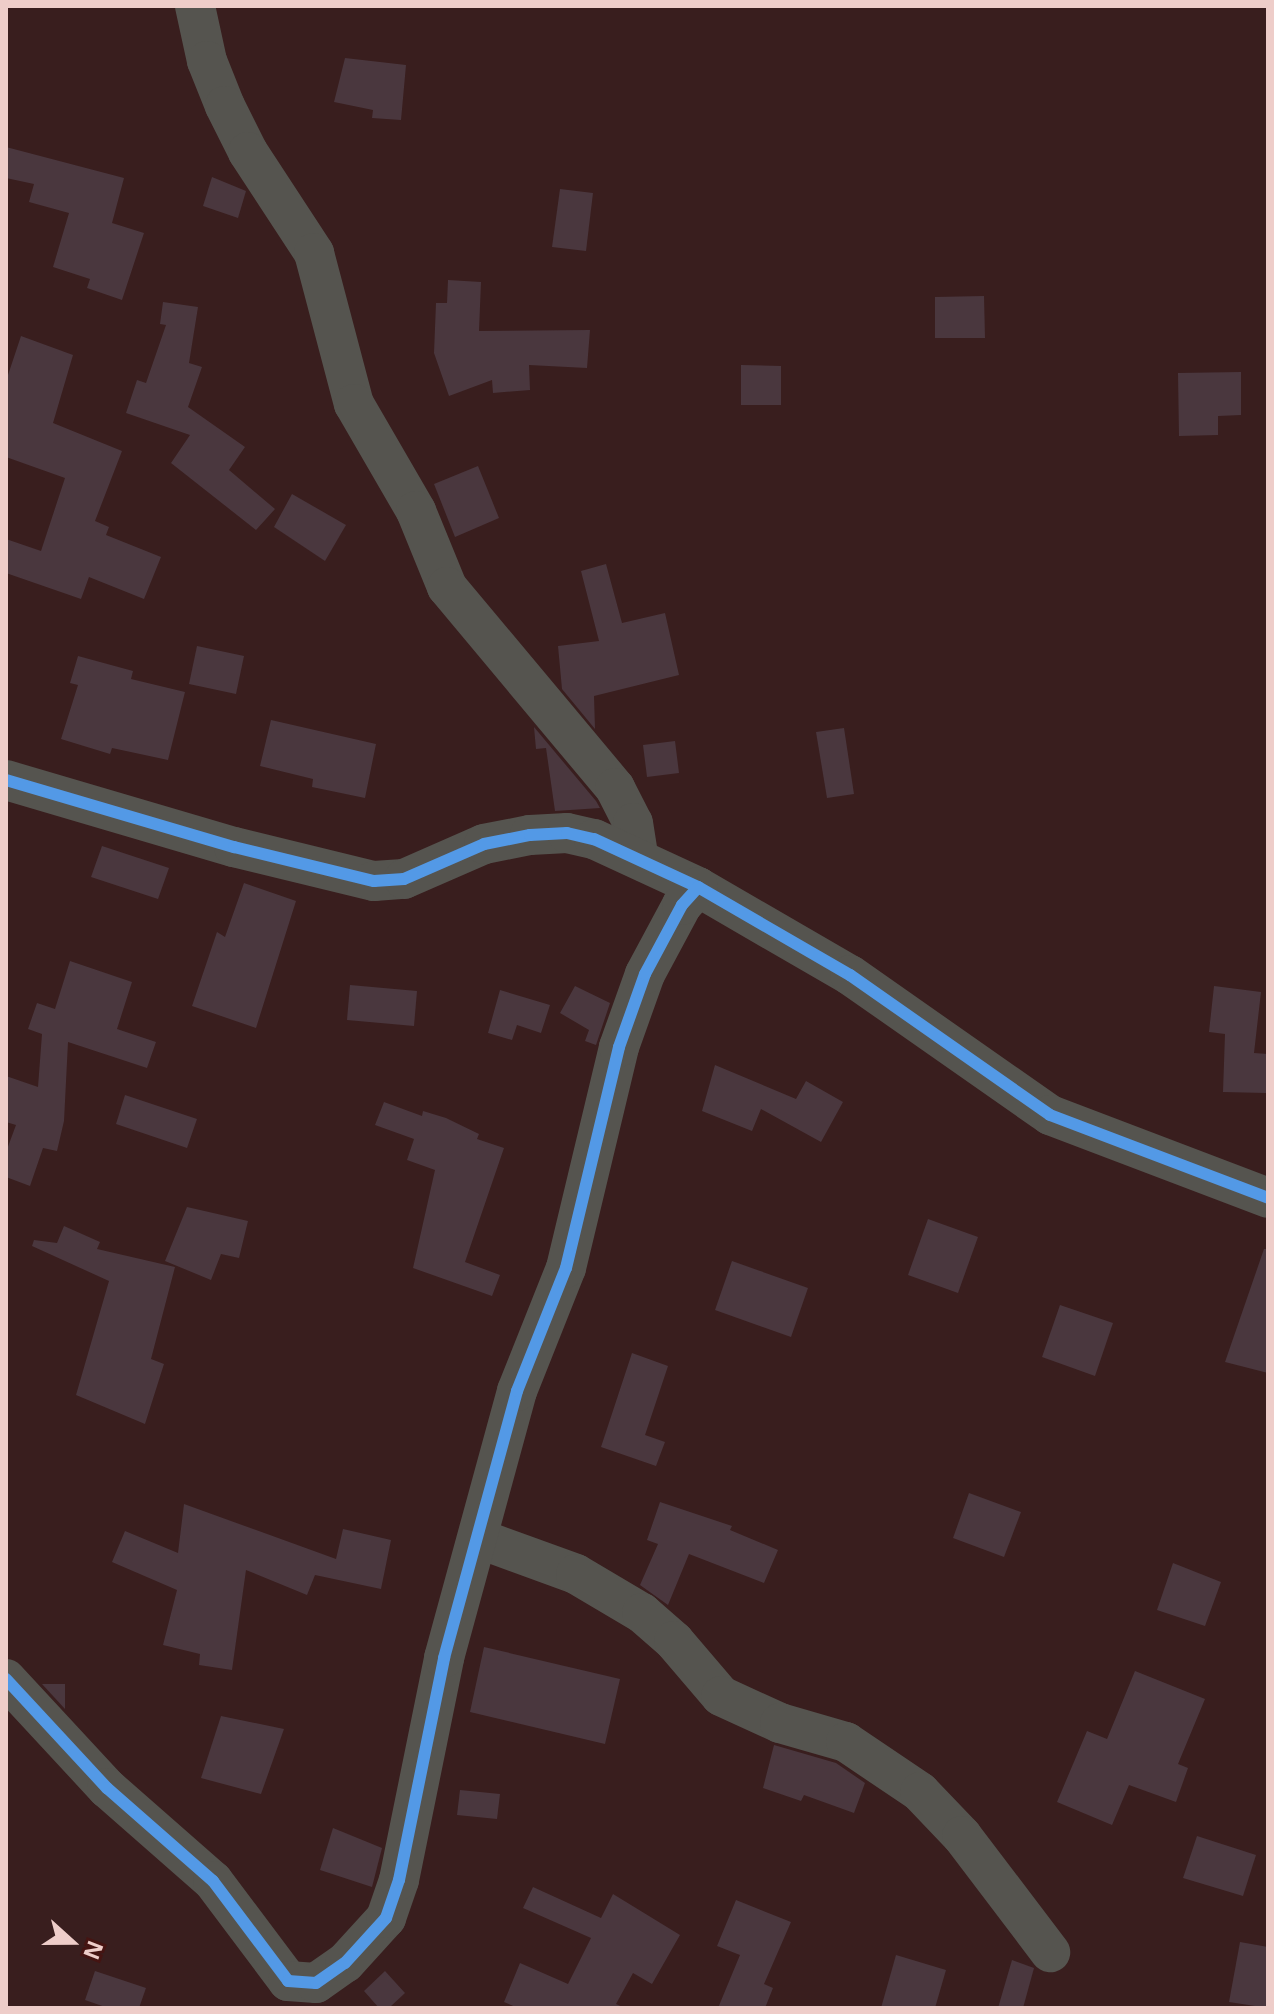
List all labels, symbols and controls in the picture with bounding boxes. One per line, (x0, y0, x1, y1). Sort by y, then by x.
north arrow (32, 1902, 112, 1982)
text: N (77, 1937, 112, 1964)

